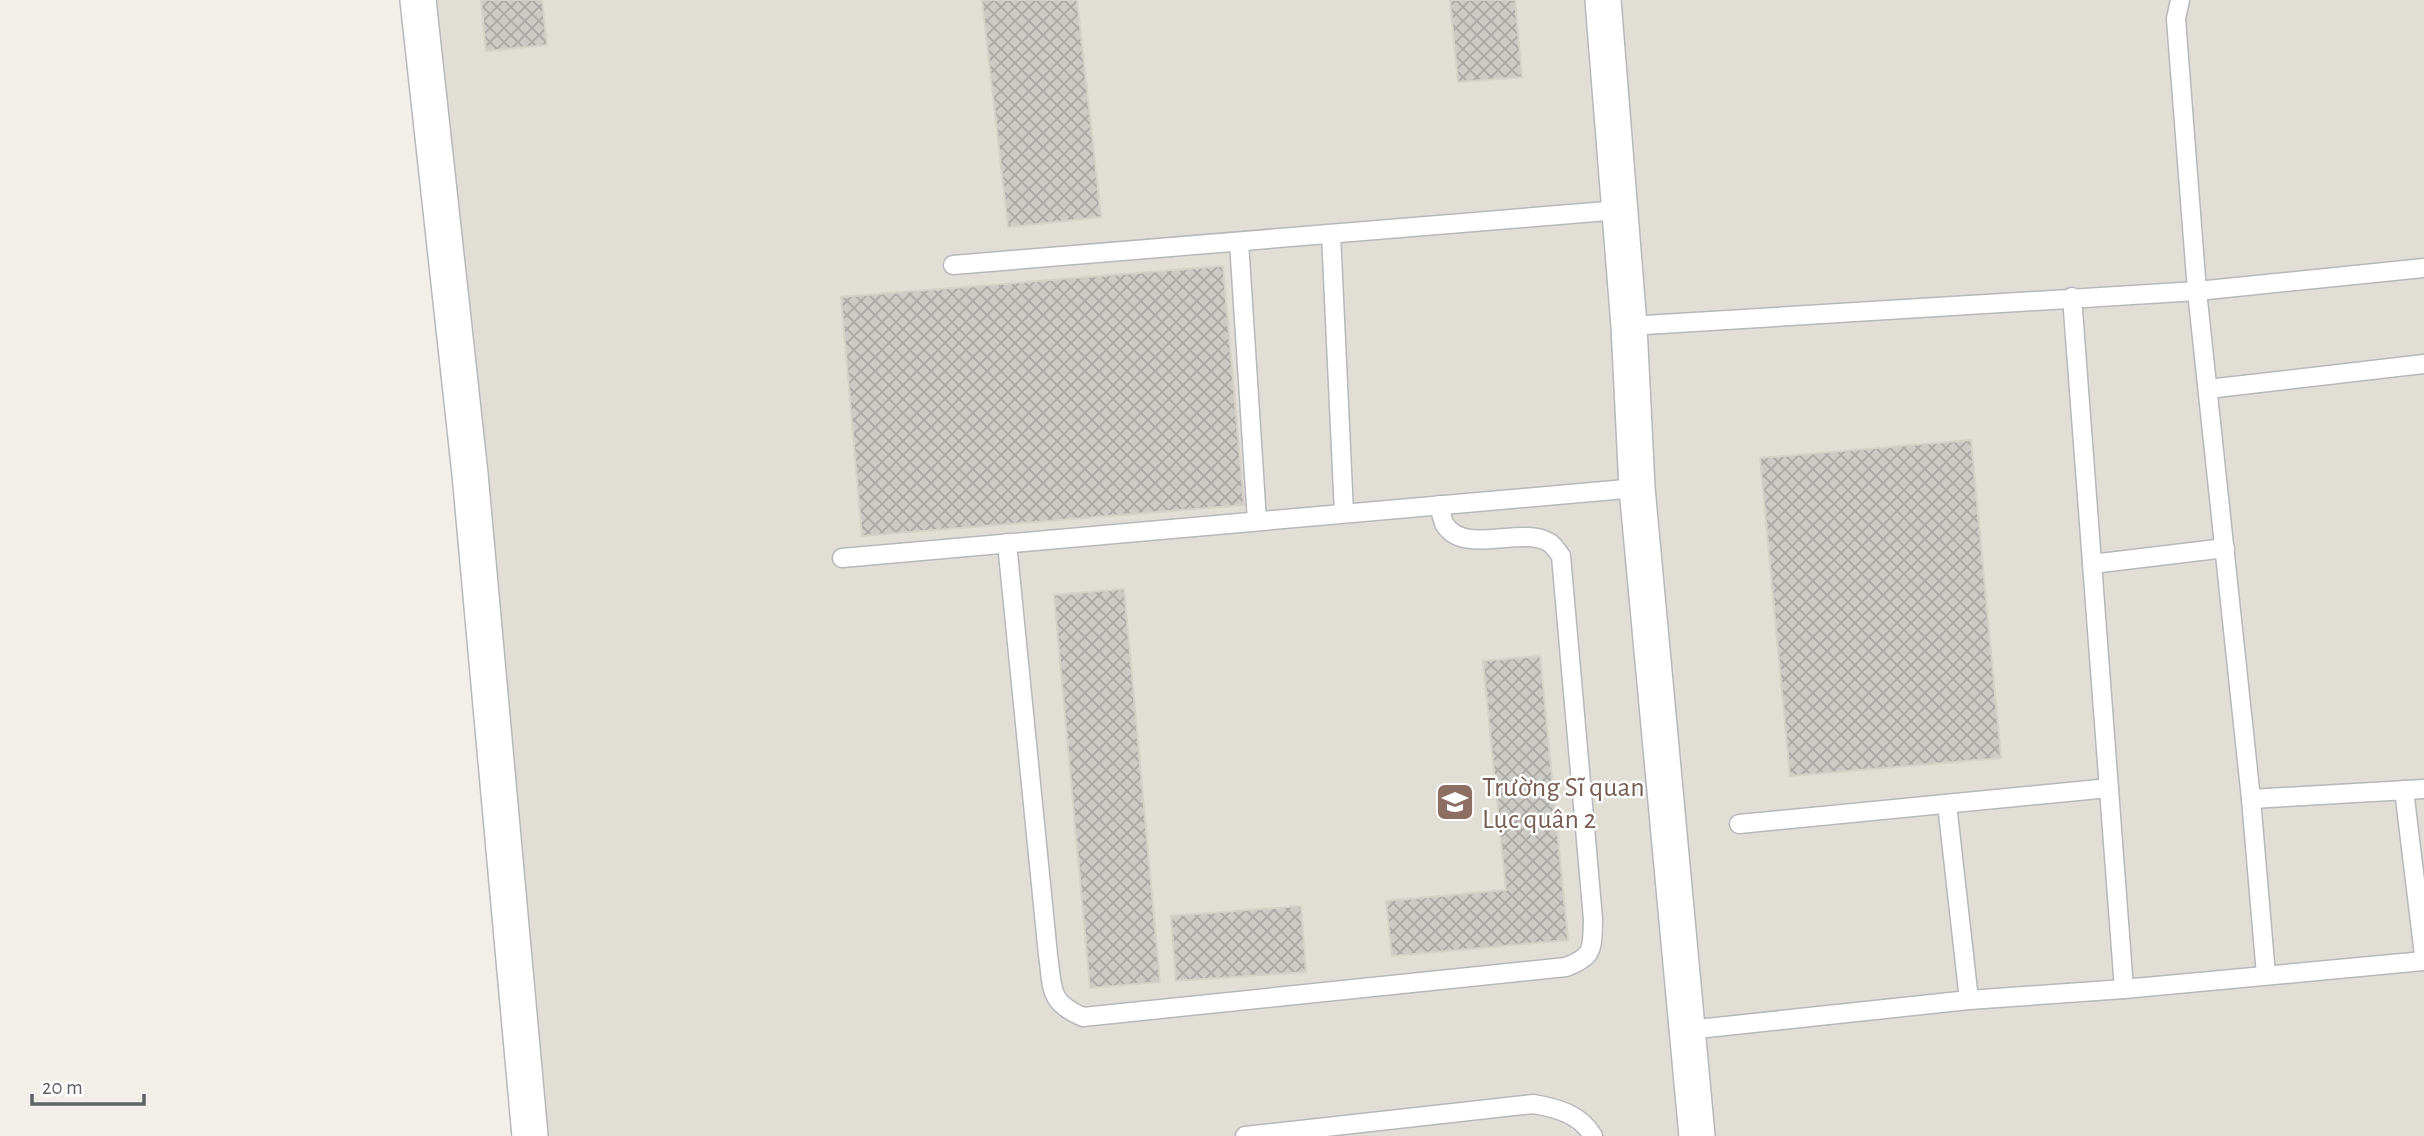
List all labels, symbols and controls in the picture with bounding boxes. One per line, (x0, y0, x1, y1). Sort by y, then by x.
place label: Trường Sĩ quan Lục quân 2 (1482, 774, 1645, 834)
school or university icon: Trường Sĩ quan Lục quân 2 (1434, 781, 1476, 823)
scale bar (32, 1062, 144, 1106)
text: 20 m (42, 1077, 83, 1098)

